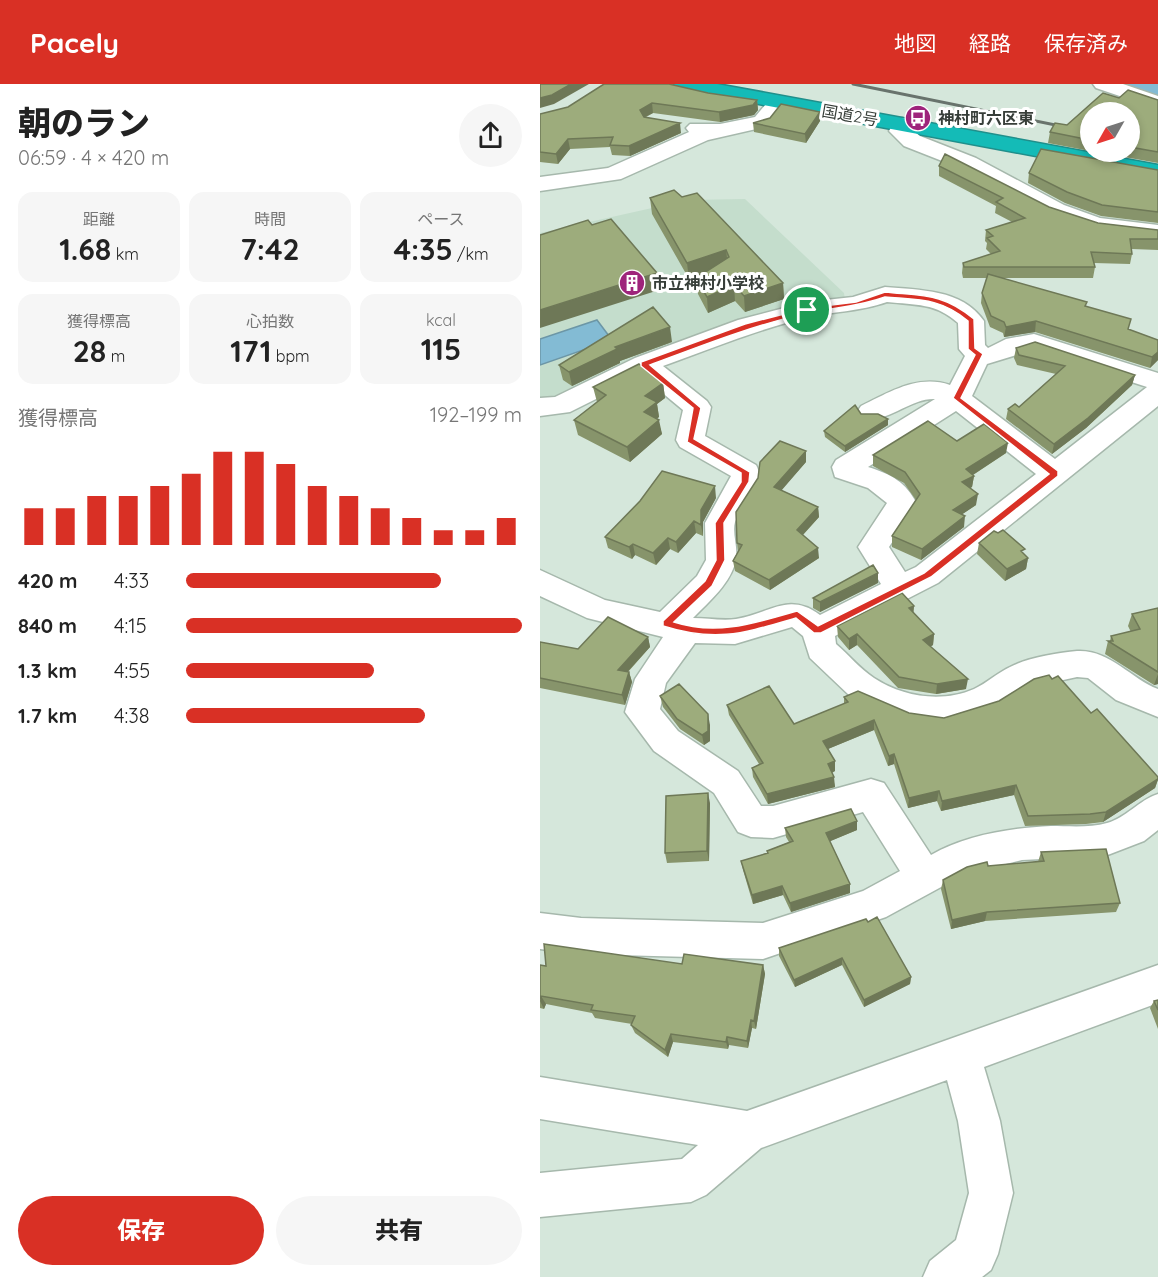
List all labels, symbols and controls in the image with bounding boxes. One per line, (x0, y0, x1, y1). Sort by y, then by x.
text: Pacely (30, 25, 119, 60)
text: 地図 (894, 30, 936, 56)
text: 経路 (969, 30, 1011, 56)
text: 保存済み (1044, 30, 1128, 56)
street label: 国道2号 (820, 100, 880, 130)
text: 朝のラン (18, 102, 150, 143)
north arrow (1080, 102, 1140, 162)
map controls (1080, 102, 1140, 162)
bus stop icon: 神村町六区東 (903, 103, 933, 133)
button: share (459, 104, 522, 167)
place label: 神村町六区東 (938, 108, 1034, 128)
text: 06:59 · 4 × 420 m (18, 145, 169, 170)
text: 距離 (83, 209, 115, 229)
text: 時間 (254, 209, 286, 229)
text: ペース (417, 209, 465, 229)
text: 1.68 (59, 230, 111, 268)
text: 7:42 (240, 230, 300, 268)
text: 4:35 (393, 230, 453, 268)
text: km (111, 244, 139, 264)
text: /km (453, 244, 489, 264)
building icon: 市立神村小学校 (617, 268, 647, 298)
place label: 市立神村小学校 (652, 273, 764, 293)
pin (781, 284, 832, 335)
icon: arrive (790, 293, 823, 326)
text: kcal (426, 310, 456, 330)
text: 獲得標高 (67, 311, 131, 331)
text: 心拍数 (246, 311, 294, 331)
text: 115 (421, 330, 461, 368)
text: 28 (73, 332, 106, 370)
text: 171 (230, 332, 271, 370)
text: m (106, 346, 125, 366)
text: bpm (271, 346, 310, 366)
text: 192–199 m (430, 402, 522, 427)
text: 獲得標高 (18, 405, 98, 430)
text: 420 m (18, 568, 77, 593)
text: 4:33 (114, 568, 149, 593)
text: 840 m (18, 613, 77, 638)
text: 4:15 (114, 613, 147, 638)
text: 1.3 km (18, 658, 77, 683)
text: 4:55 (114, 658, 150, 683)
text: 1.7 km (18, 703, 77, 728)
text: 4:38 (114, 703, 150, 728)
button: 保存 (18, 1196, 264, 1265)
button: 共有 (276, 1196, 522, 1265)

